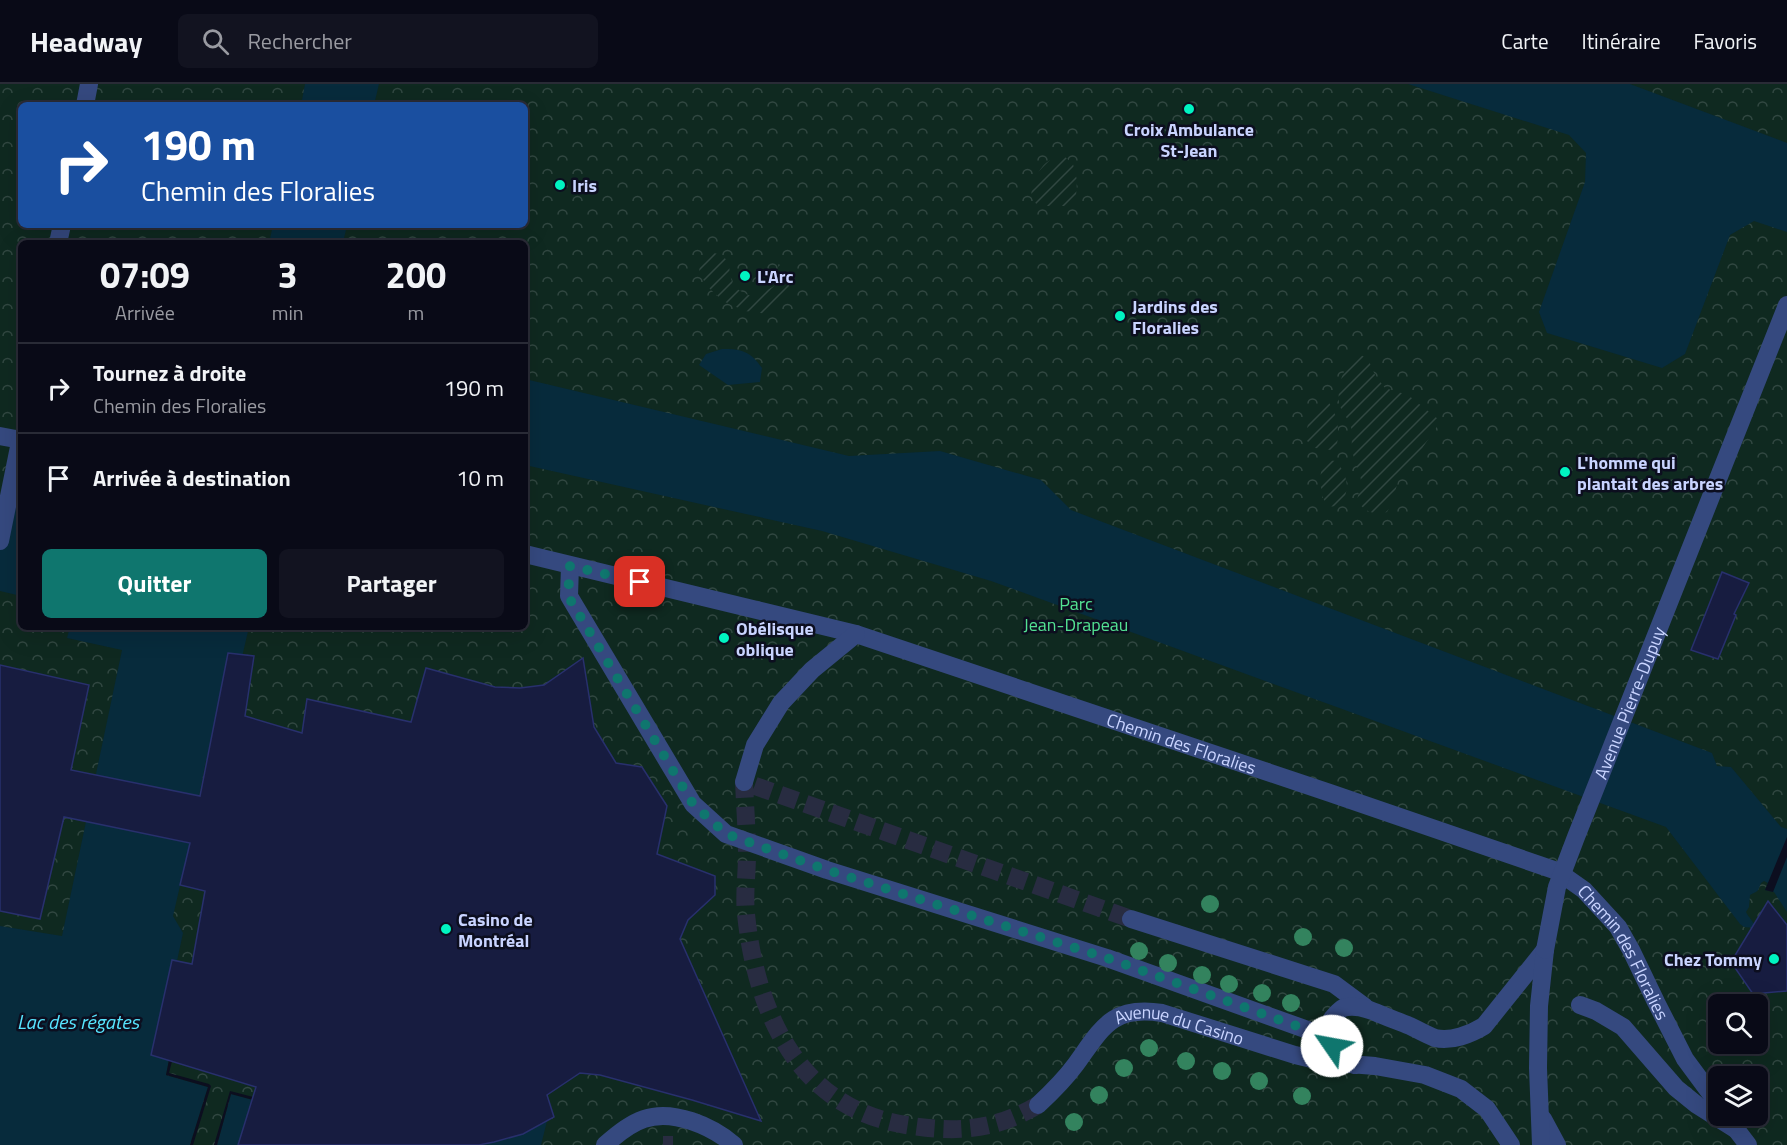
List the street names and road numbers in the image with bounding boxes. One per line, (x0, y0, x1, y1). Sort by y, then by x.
street label: Avenue Pierre-Dupuy (1587, 622, 1672, 783)
street label: Chemin des Floralies (1103, 706, 1260, 781)
street label: Chemin des Floralies (1572, 878, 1676, 1024)
street label: Avenue du Casino (1109, 998, 1247, 1052)

